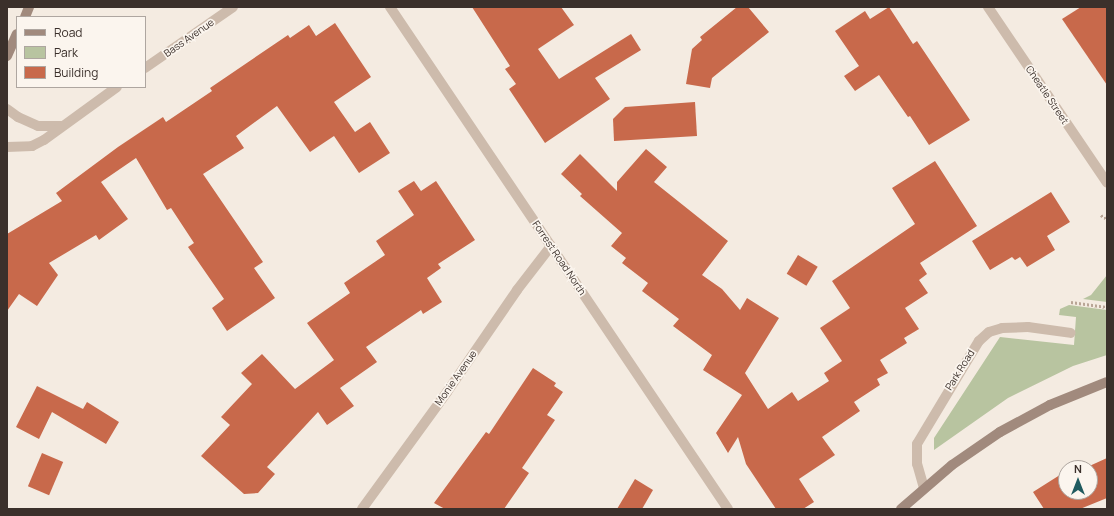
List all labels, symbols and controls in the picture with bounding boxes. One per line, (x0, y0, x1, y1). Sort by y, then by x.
legend (16, 16, 146, 88)
street label: Bass Avenue (162, 16, 216, 60)
text: Road (54, 24, 82, 41)
text: Park (54, 44, 78, 61)
street label: Cheatle Street (1023, 63, 1071, 127)
text: Building (54, 64, 98, 81)
street label: Forrest Road North (530, 219, 588, 297)
street label: Park Road (943, 347, 977, 393)
street label: Monie Avenue (433, 348, 479, 408)
north arrow (1058, 460, 1098, 500)
text: N (1074, 461, 1082, 476)

